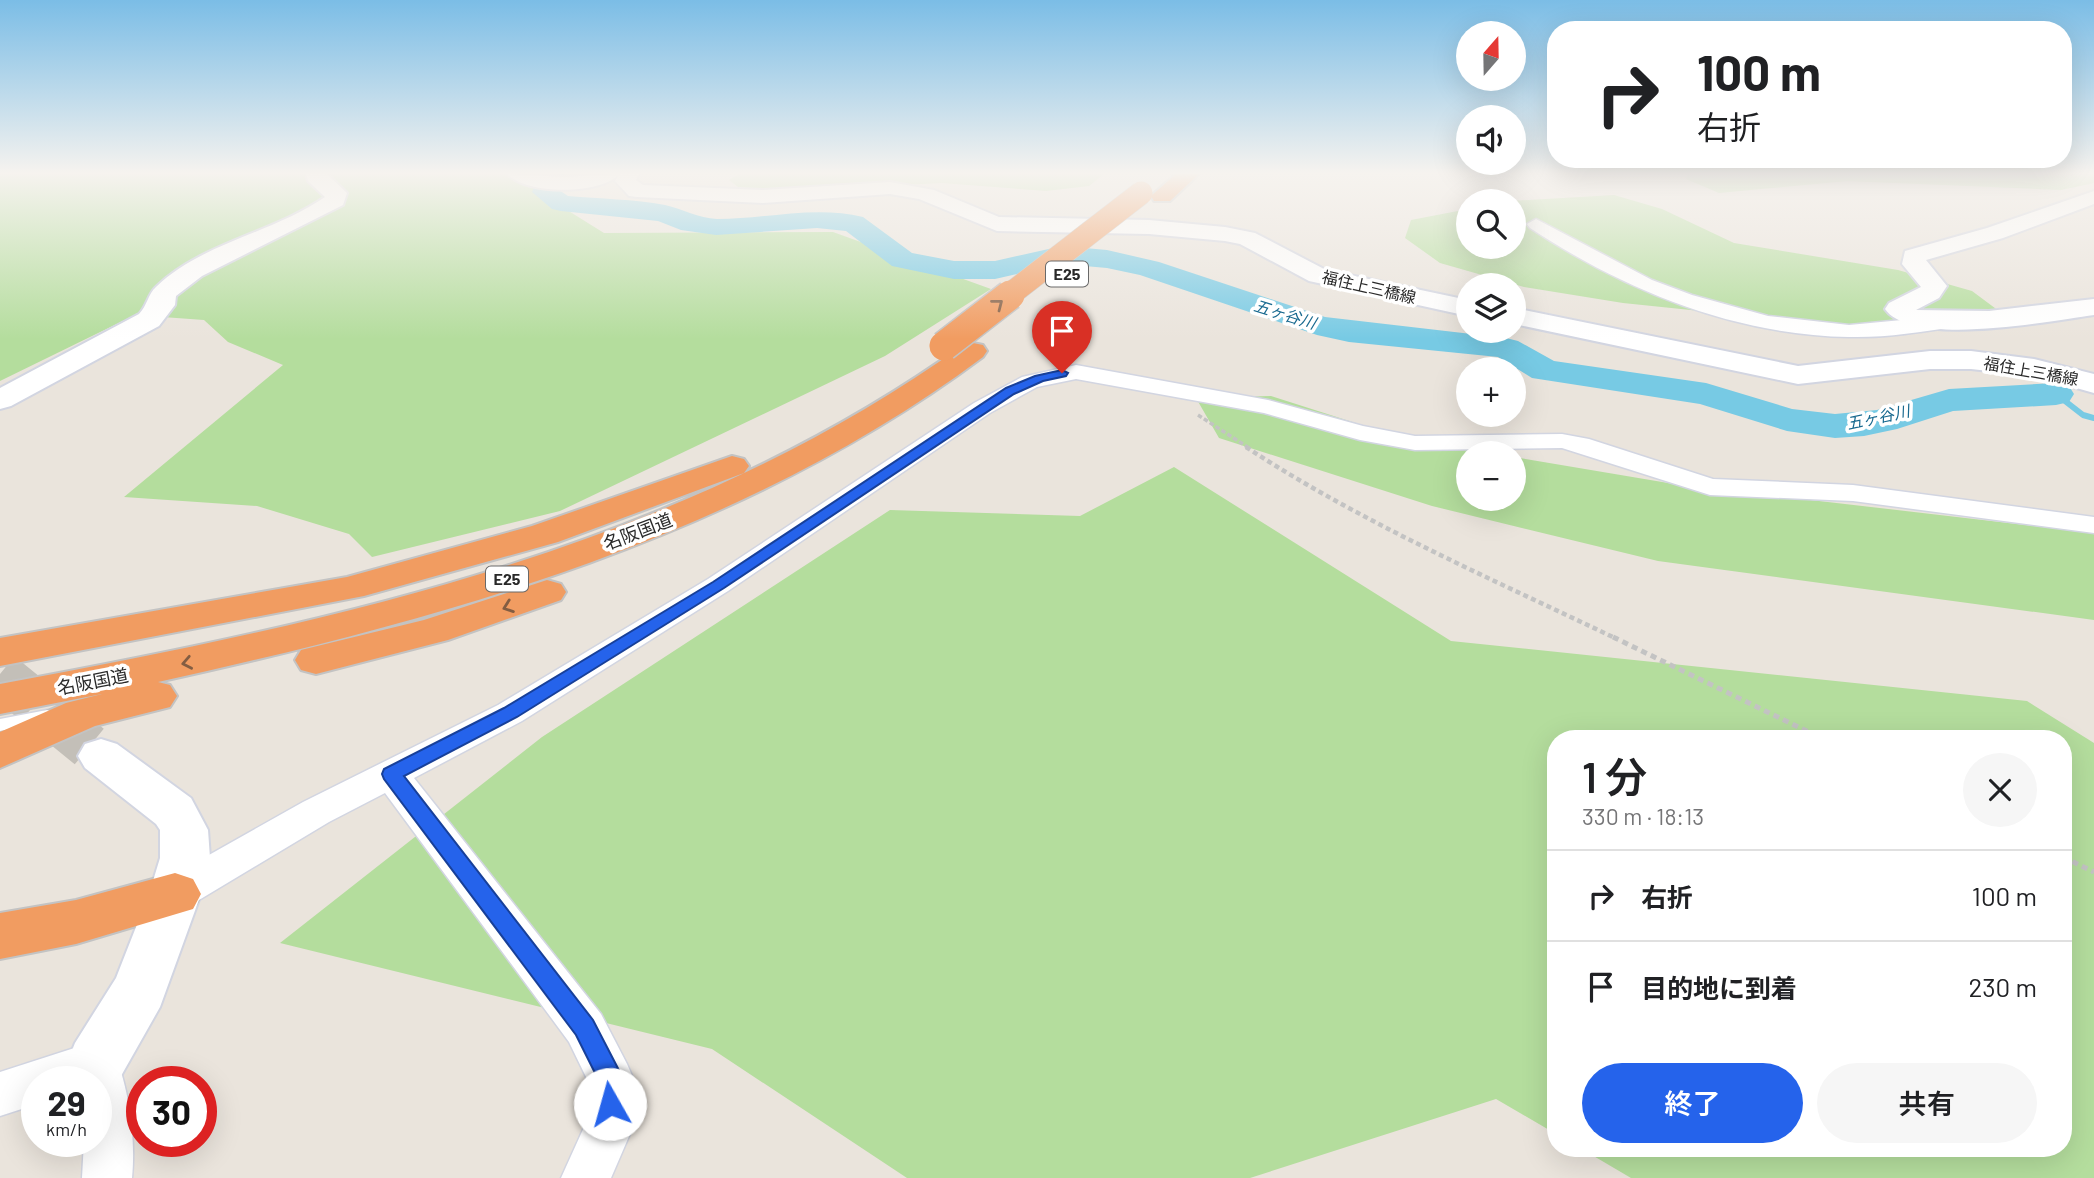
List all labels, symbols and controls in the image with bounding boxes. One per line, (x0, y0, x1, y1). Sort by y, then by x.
north arrow (1456, 21, 1526, 91)
map controls (1456, 21, 1526, 511)
text: 100 m (1697, 42, 1821, 101)
icon: right (1582, 49, 1673, 140)
button: sound (1456, 105, 1526, 175)
text: 右折 (1697, 107, 1761, 145)
button: search (1456, 189, 1526, 259)
road number: E25 (1046, 262, 1088, 286)
street label: 福住上三橋線 (1320, 266, 1418, 307)
button: layers (1456, 273, 1526, 343)
water label: 五ヶ谷川 (1252, 295, 1320, 333)
one-way arrow (991, 299, 1003, 312)
pin (1032, 301, 1092, 373)
icon: arrive (1043, 312, 1081, 350)
street label: 福住上三橋線 (1982, 353, 2080, 388)
button: + (1456, 357, 1526, 427)
water label: 五ヶ谷川 (1845, 400, 1913, 432)
button: − (1456, 441, 1526, 511)
street label: 名阪国道 (600, 508, 675, 554)
road number: E25 (486, 566, 528, 592)
one-way arrow (502, 598, 514, 612)
one-way arrow (181, 655, 193, 670)
street label: 名阪国道 (55, 663, 130, 699)
text: 1 分 (1582, 751, 1647, 801)
button: close (1963, 753, 2037, 827)
text: 330 m · 18:13 (1582, 802, 1704, 830)
icon: right (1582, 877, 1620, 915)
text: 100 m (1972, 880, 2037, 911)
text: 右折 (1641, 881, 1693, 912)
icon: arrive (1582, 968, 1620, 1006)
text: 230 m (1968, 971, 2037, 1002)
text: 目的地に到着 (1641, 972, 1797, 1003)
button: 終了 (1582, 1063, 1803, 1143)
button: 共有 (1817, 1063, 2037, 1143)
speed limit sign: 30 (126, 1066, 217, 1157)
position arrow (573, 1067, 647, 1141)
text: 29 (47, 1081, 86, 1123)
text: km/h (46, 1118, 87, 1140)

